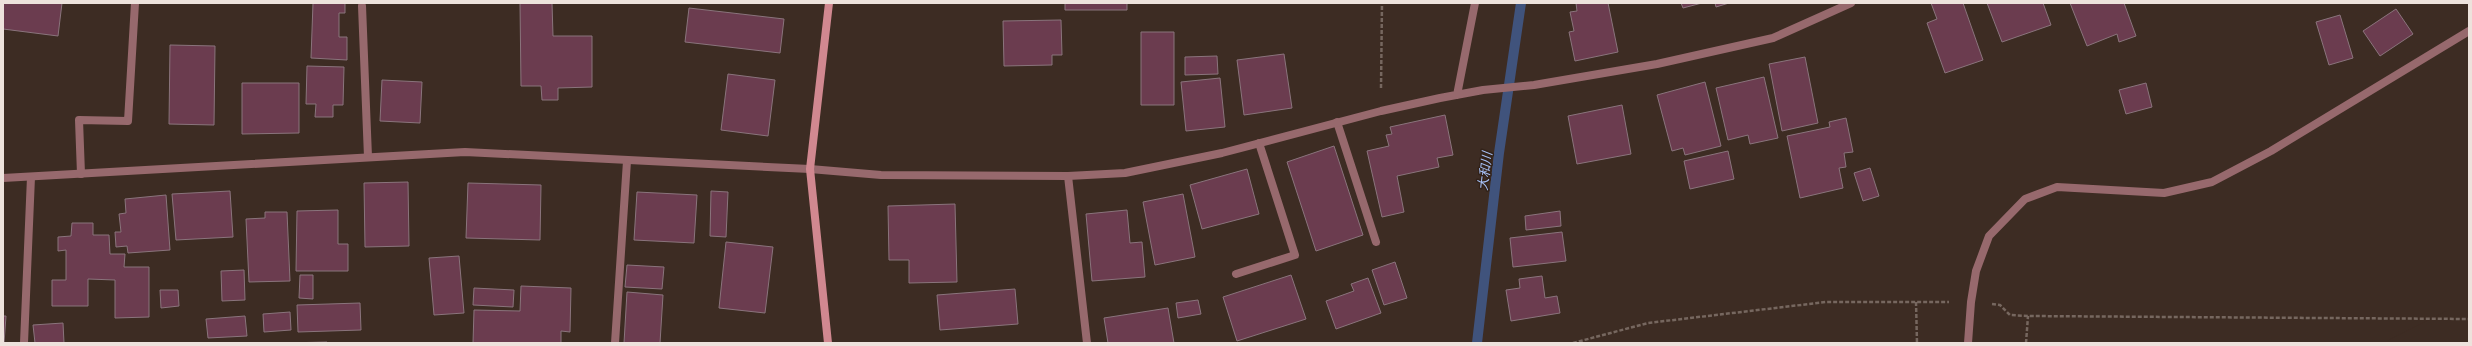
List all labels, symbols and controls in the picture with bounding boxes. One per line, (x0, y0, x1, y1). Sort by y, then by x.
water label: 大和川 (1472, 149, 1496, 192)

